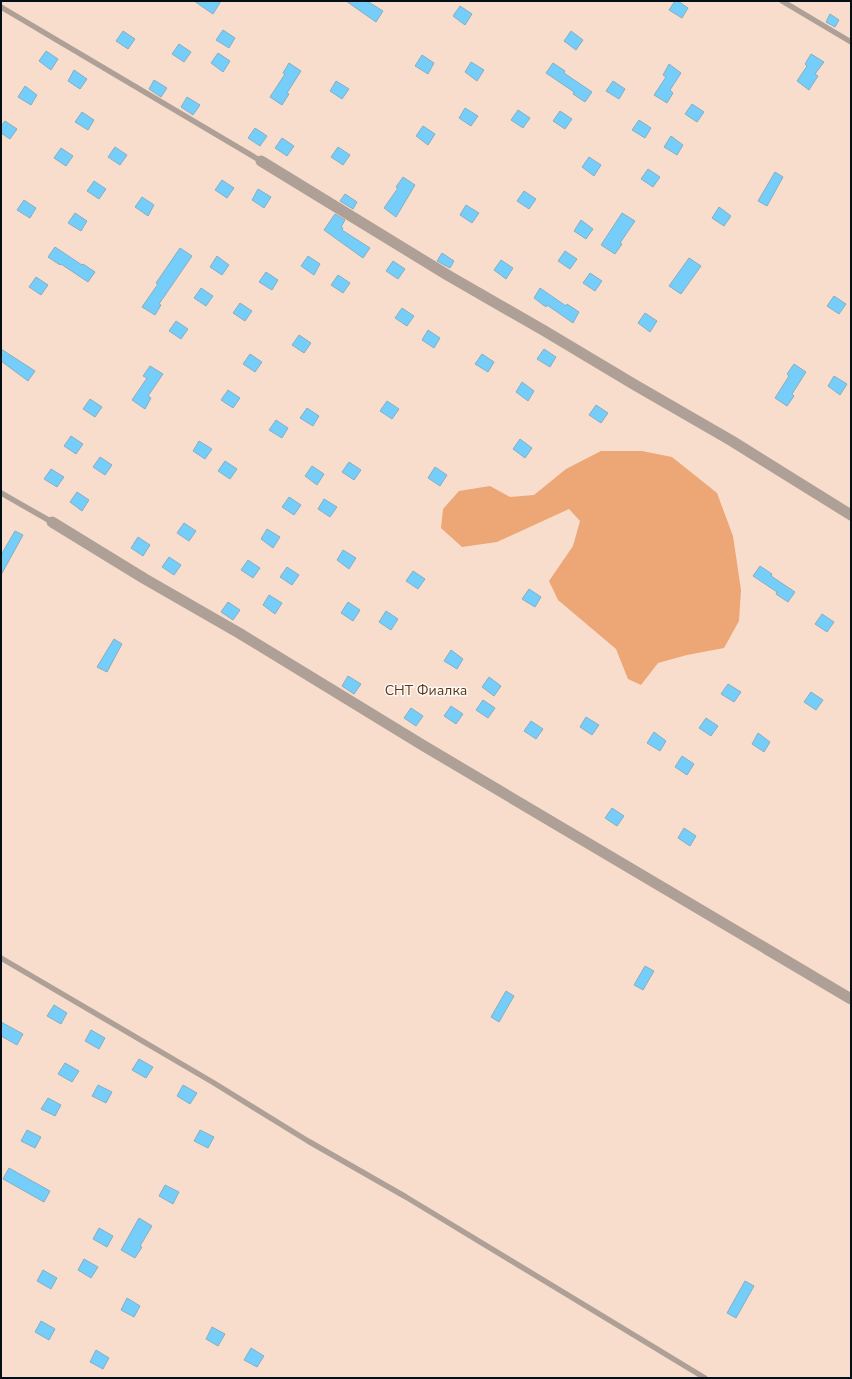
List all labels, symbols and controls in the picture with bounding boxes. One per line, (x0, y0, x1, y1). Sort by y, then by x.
park label: СНТ Фиалка (385, 681, 467, 700)

